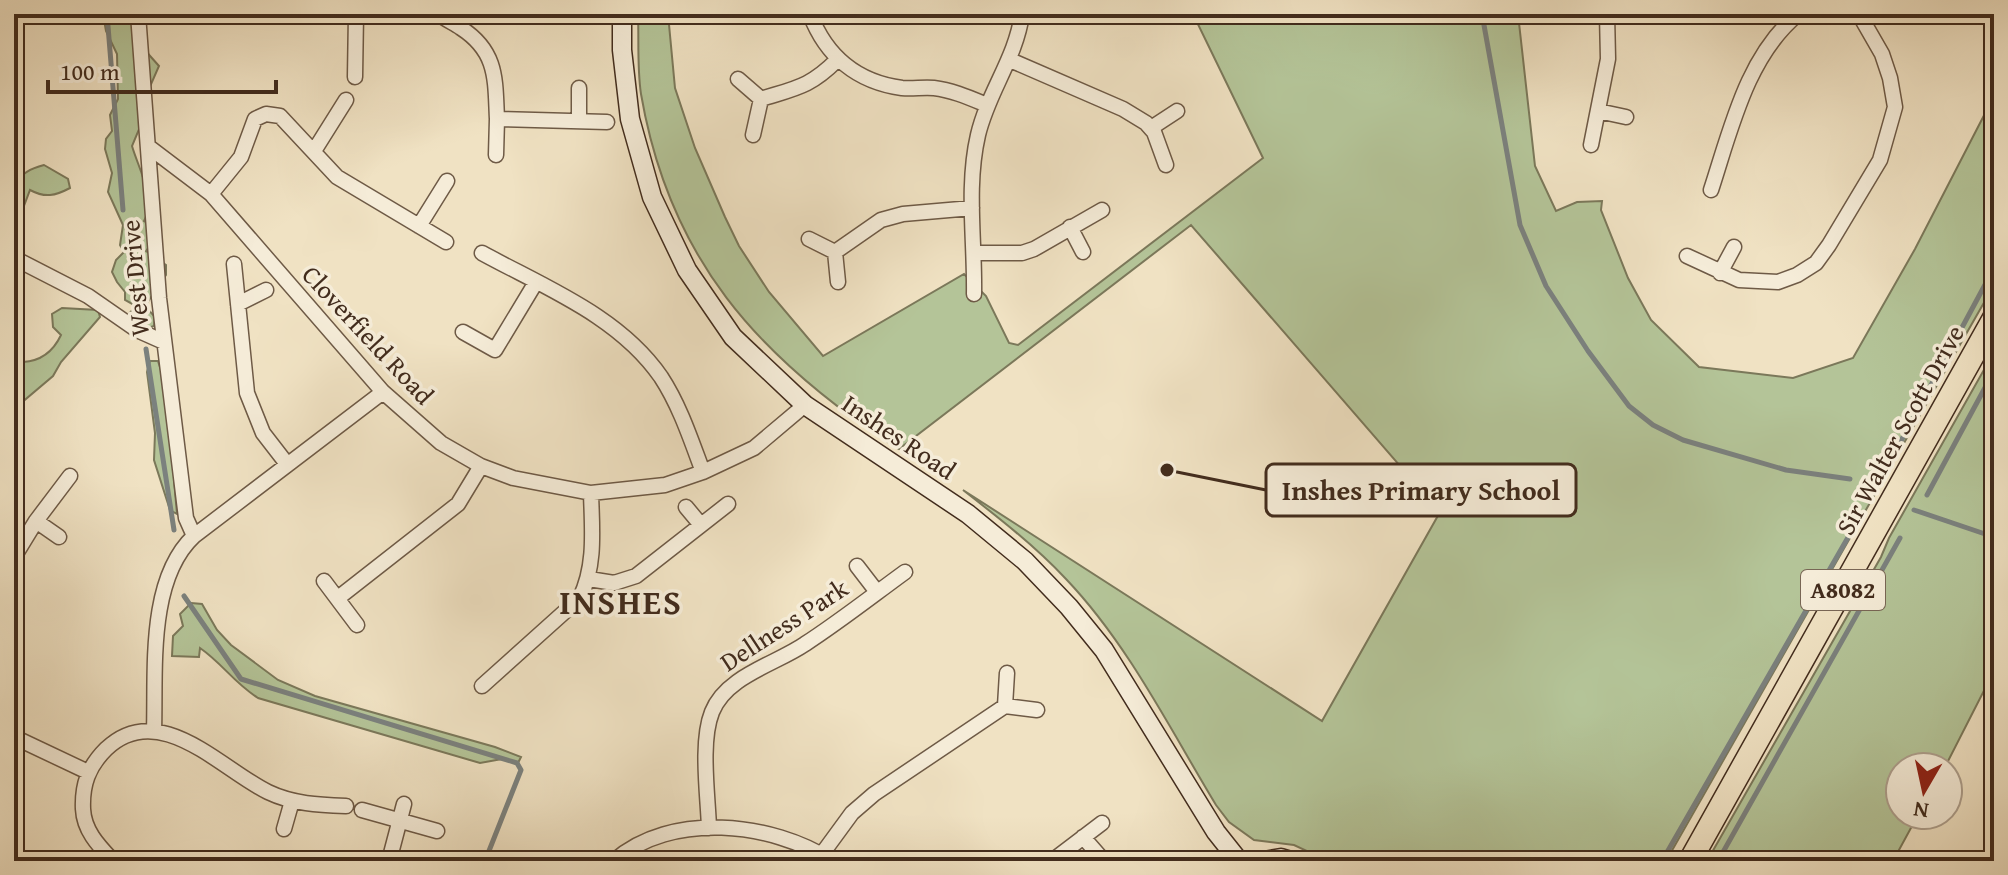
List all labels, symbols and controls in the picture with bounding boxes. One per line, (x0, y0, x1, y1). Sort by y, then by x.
scale bar (48, 44, 276, 94)
text: 100 m (60, 54, 120, 89)
street label: West Drive (110, 218, 159, 338)
street label: Cloverfield Road (293, 256, 444, 413)
street label: Sir Walter Scott Drive (1826, 318, 1974, 542)
street label: Inshes Road (834, 384, 964, 489)
callout: Inshes Primary School (1266, 464, 1576, 516)
text: Inshes Primary School (1282, 469, 1560, 510)
street label: Dellness Park (712, 568, 856, 681)
road number: A8082 (1801, 570, 1885, 610)
district label: INSHES (559, 577, 683, 626)
north arrow (1884, 751, 1964, 831)
text: N (1911, 794, 1931, 828)

